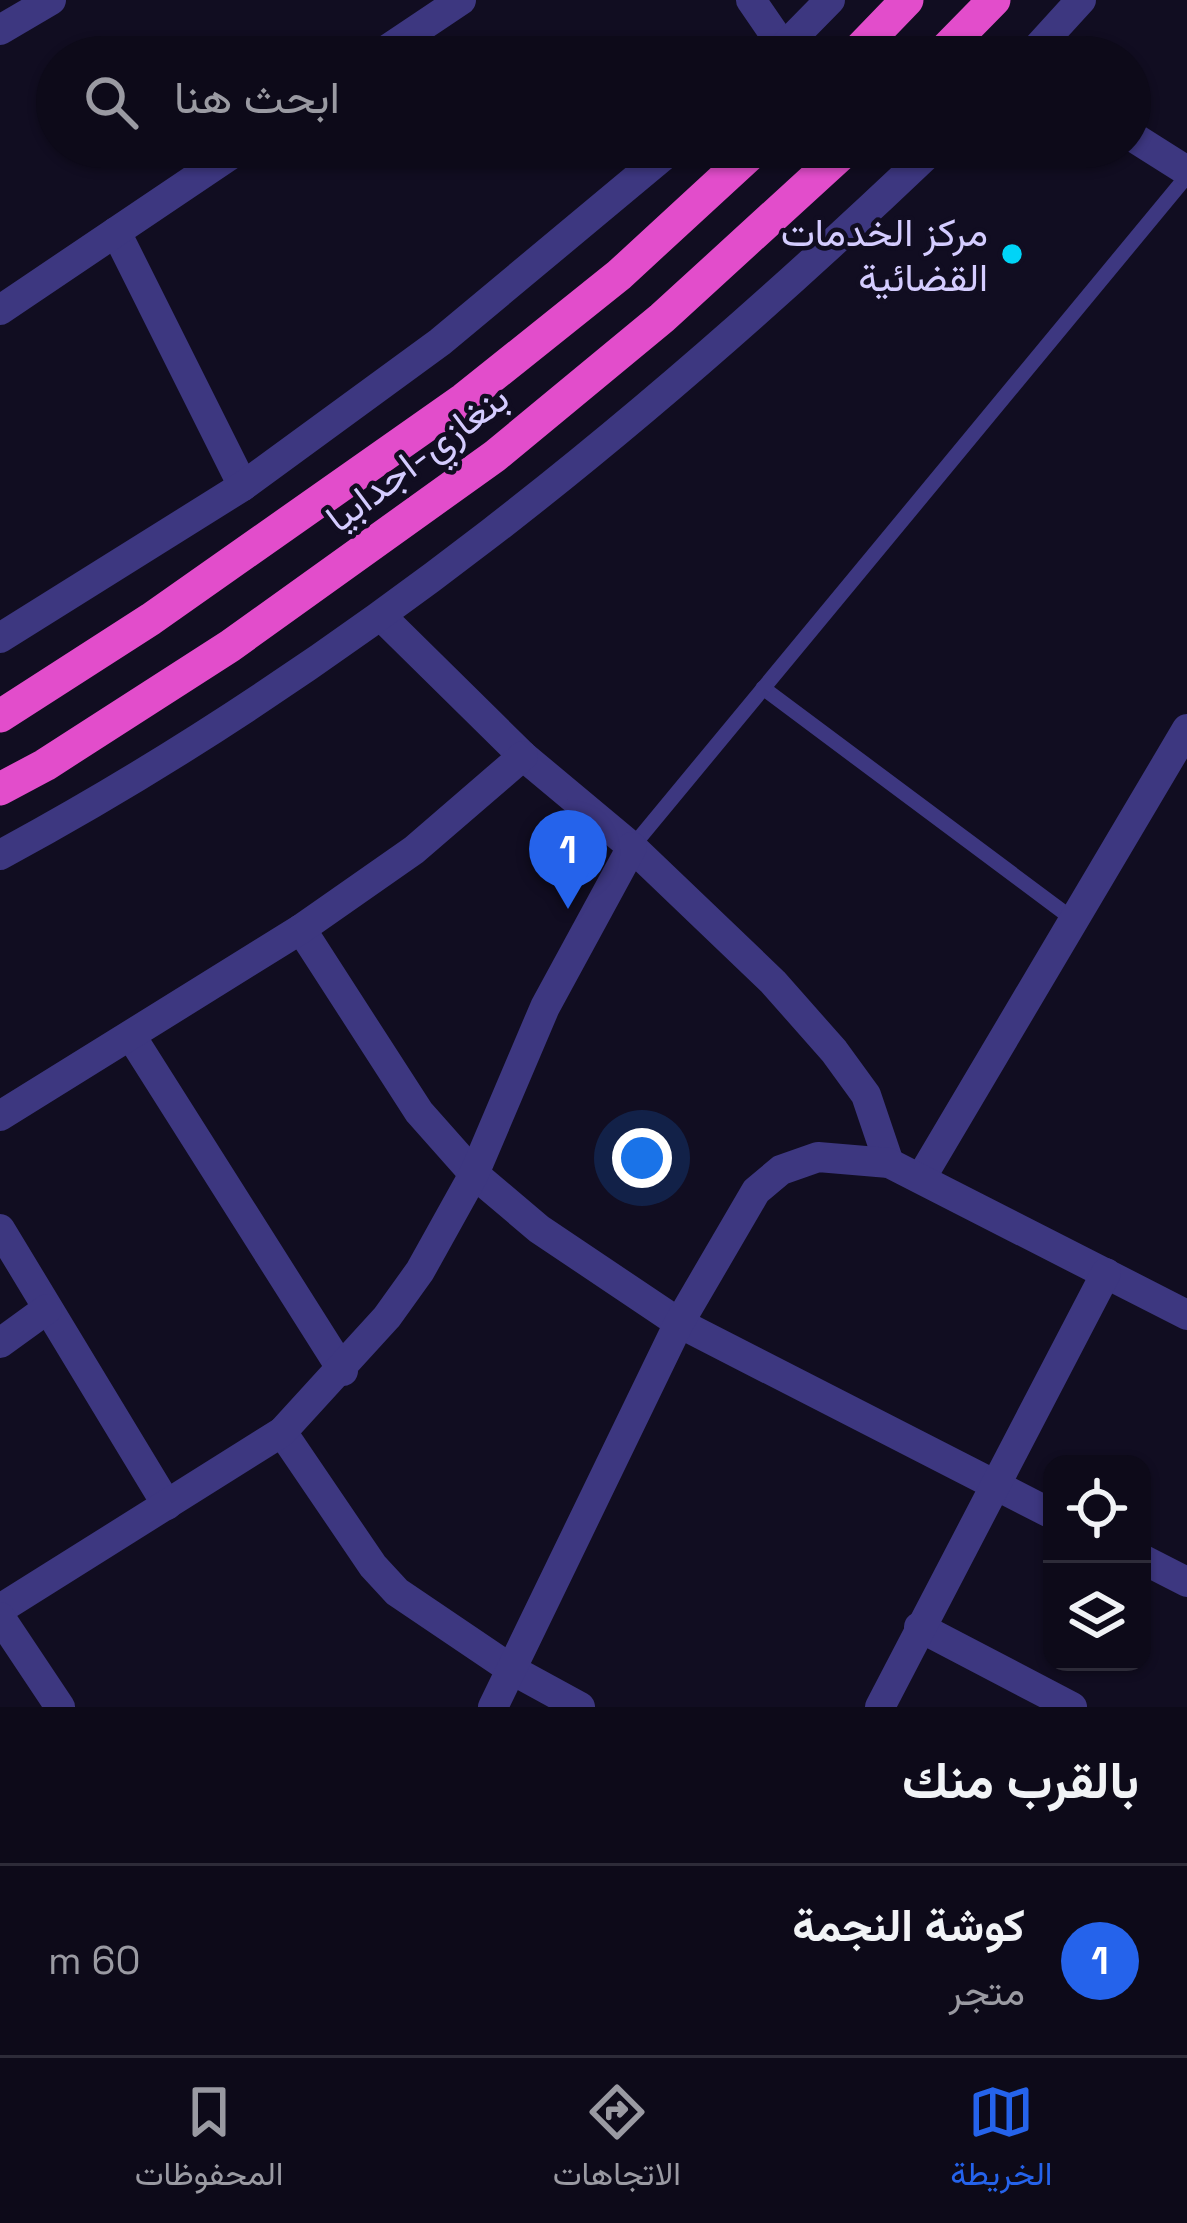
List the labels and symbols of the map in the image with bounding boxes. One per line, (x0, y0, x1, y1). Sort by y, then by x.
place label: مركز الخدمات القضائية (781, 208, 988, 302)
marker: مركز الخدمات القضائية (999, 241, 1025, 267)
street label: بنغازي-اجدابيا (316, 373, 522, 548)
pin: 1 (529, 810, 607, 909)
your location (612, 1128, 672, 1188)

